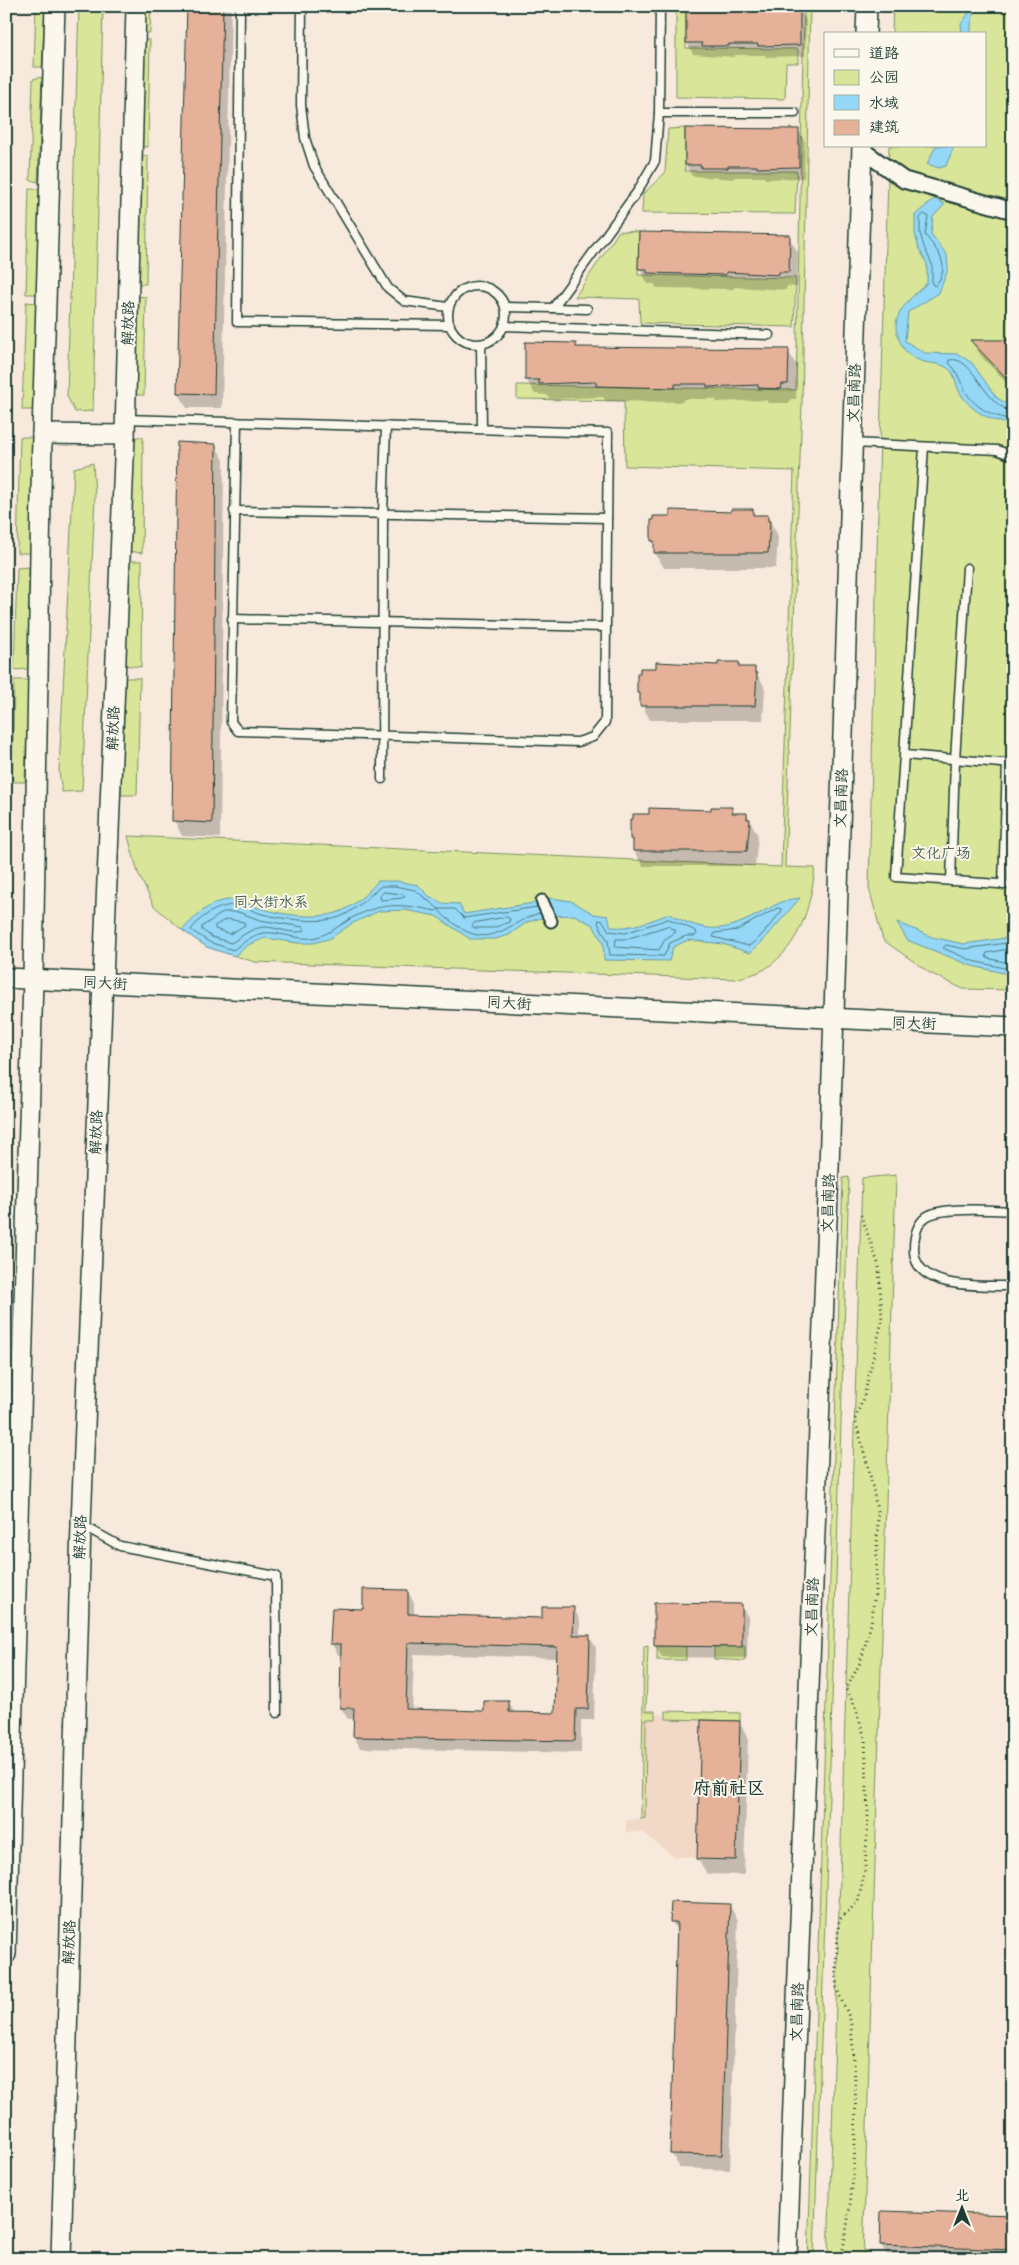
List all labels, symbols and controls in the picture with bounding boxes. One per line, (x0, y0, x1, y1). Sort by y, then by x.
legend (824, 32, 986, 148)
text: 道路 (869, 44, 899, 62)
text: 公园 (869, 68, 899, 86)
text: 水域 (869, 94, 899, 112)
text: 建筑 (869, 118, 899, 136)
street label: 解放路 (119, 300, 137, 346)
street label: 文昌南路 (844, 363, 864, 423)
street label: 解放路 (103, 705, 123, 751)
street label: 文昌南路 (831, 768, 851, 828)
park label: 文化广场 (911, 844, 971, 862)
park label: 同大街水系 (233, 893, 309, 911)
street label: 同大街 (82, 973, 128, 993)
street label: 同大街 (486, 993, 532, 1013)
street label: 同大街 (891, 1013, 937, 1033)
street label: 解放路 (86, 1109, 106, 1155)
street label: 文昌南路 (818, 1173, 838, 1233)
street label: 解放路 (70, 1514, 90, 1560)
street label: 文昌南路 (802, 1577, 822, 1637)
district label: 府前社区 (693, 1778, 765, 1799)
street label: 解放路 (59, 1919, 79, 1965)
street label: 文昌南路 (787, 1982, 807, 2042)
north arrow (936, 2182, 986, 2232)
text: 北 (955, 2187, 969, 2204)

